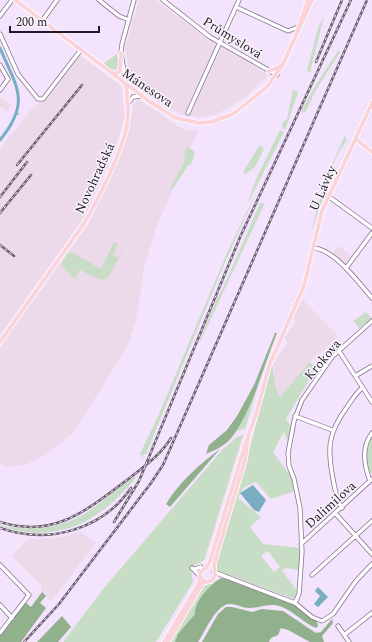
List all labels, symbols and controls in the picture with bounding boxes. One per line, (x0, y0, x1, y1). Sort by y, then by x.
scale bar (10, 8, 99, 34)
street label: Průmyslová (199, 12, 267, 64)
text: 200 m (16, 13, 47, 32)
street label: Mánesova (118, 63, 178, 113)
street label: Novohradská (70, 139, 120, 217)
street label: U Lávky (304, 162, 342, 214)
street label: Krokova (300, 334, 346, 385)
street label: Dalimilova (301, 476, 361, 533)

